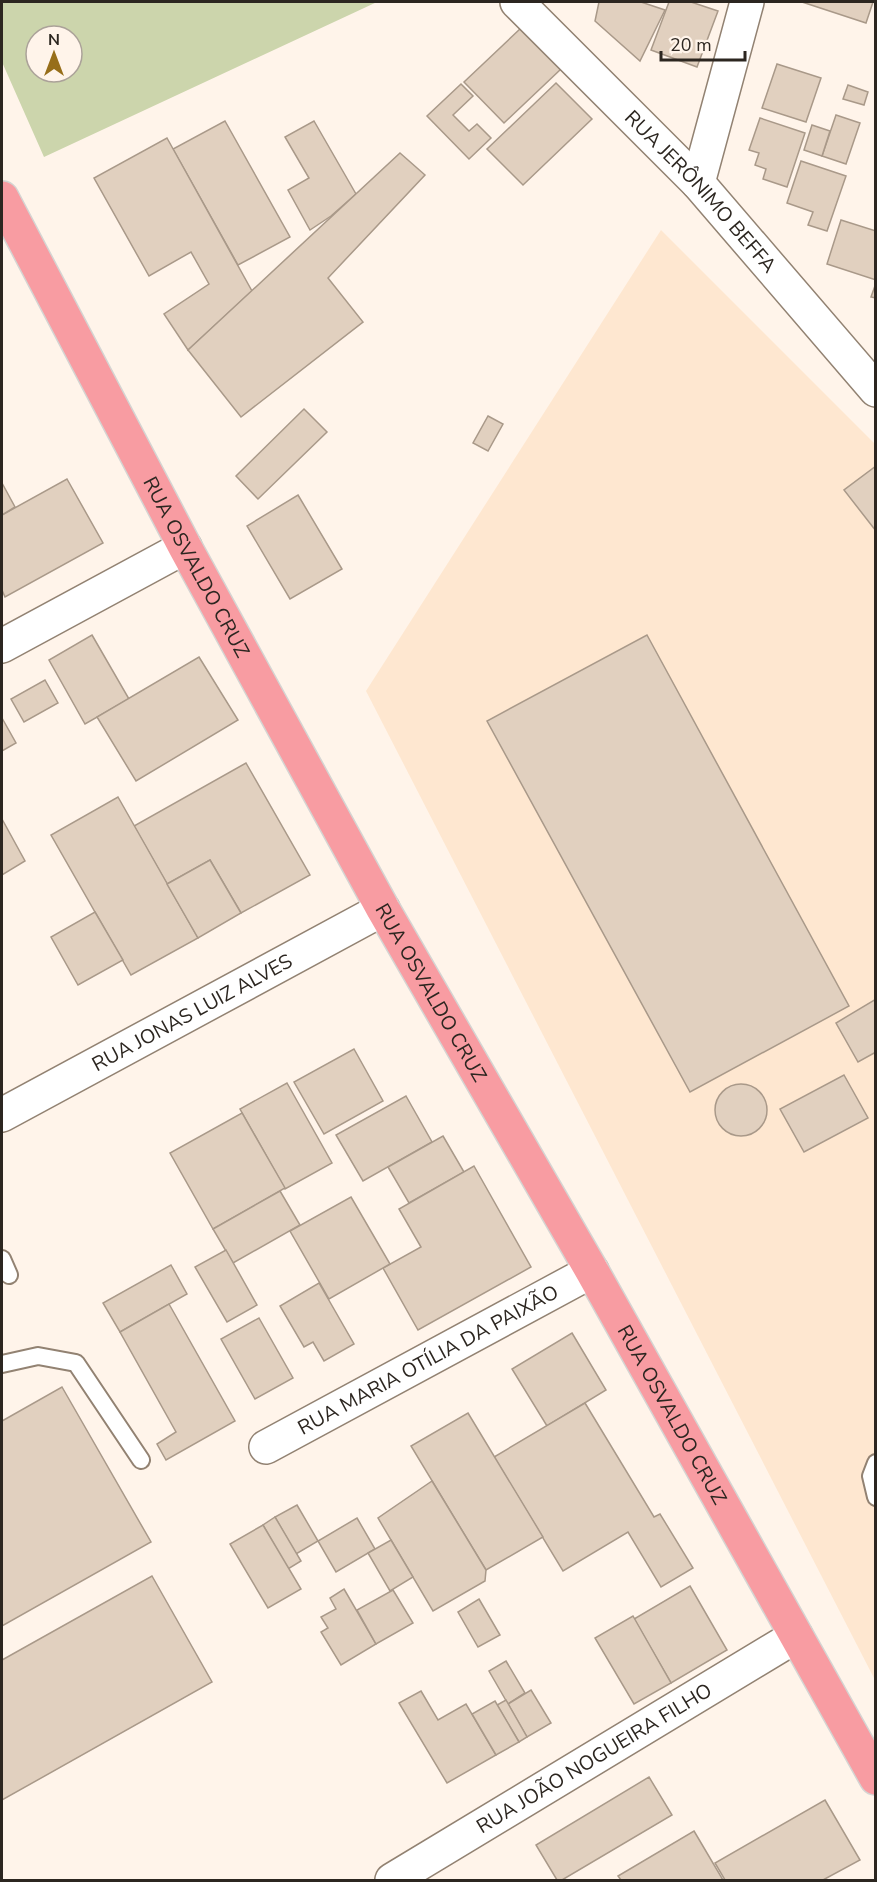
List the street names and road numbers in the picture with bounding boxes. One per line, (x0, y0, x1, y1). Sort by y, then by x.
street label: RUA JERÔNIMO BEFFA (619, 104, 783, 279)
street label: RUA OSVALDO CRUZ (137, 472, 256, 662)
street label: RUA OSVALDO CRUZ (369, 898, 493, 1087)
street label: RUA JONAS LUIZ ALVES (87, 947, 297, 1077)
street label: RUA MARIA OTÍLIA DA PAIXÃO (293, 1278, 563, 1441)
street label: RUA OSVALDO CRUZ (611, 1320, 733, 1509)
street label: RUA JOÃO NOGUEIRA FILHO (471, 1677, 717, 1839)

